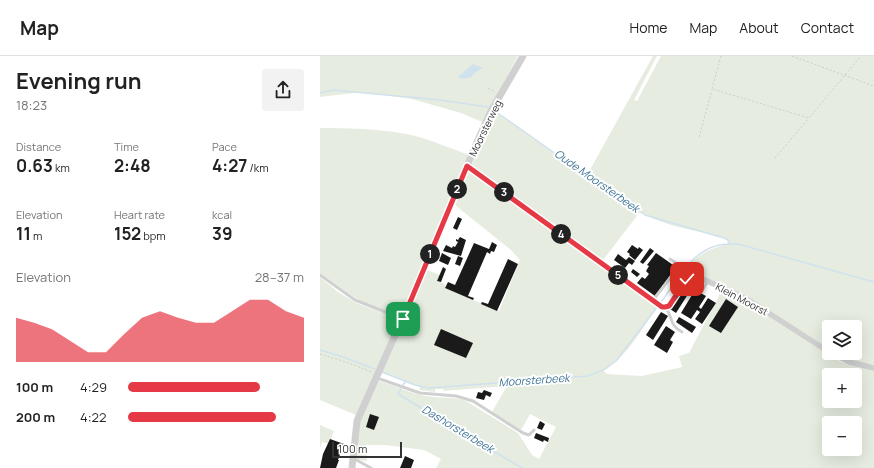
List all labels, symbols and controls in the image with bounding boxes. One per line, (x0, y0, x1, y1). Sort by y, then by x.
text: Map (20, 15, 59, 41)
text: Home (630, 18, 667, 37)
text: Map (689, 18, 717, 37)
text: About (739, 18, 779, 37)
text: Contact (801, 18, 854, 37)
text: Evening run (16, 66, 141, 96)
button: share (262, 69, 304, 111)
text: 18:23 (16, 96, 47, 114)
street label: Moorsterweg (465, 97, 505, 159)
text: Distance (16, 139, 61, 154)
text: Time (114, 139, 139, 154)
text: Pace (212, 139, 237, 154)
water label: Oude Moorsterbeek (552, 146, 644, 217)
text: 0.63 (16, 154, 53, 177)
text: 2:48 (114, 154, 151, 177)
text: 4:27 (212, 154, 247, 177)
text: km (53, 160, 70, 175)
text: /km (247, 160, 269, 175)
pin: 2 (447, 179, 467, 199)
text: 2 (454, 181, 460, 196)
pin: 3 (494, 182, 514, 202)
text: 3 (501, 184, 507, 199)
text: Elevation (16, 207, 62, 222)
text: Heart rate (114, 207, 165, 222)
text: kcal (212, 207, 232, 222)
text: 11 (16, 222, 31, 245)
text: 152 (114, 222, 141, 245)
text: 39 (212, 222, 232, 245)
pin: 4 (551, 224, 571, 244)
text: 4 (558, 226, 564, 241)
text: m (31, 228, 42, 243)
text: bpm (141, 228, 166, 243)
pin: 1 (420, 244, 440, 264)
text: 1 (428, 246, 432, 261)
pin (670, 262, 704, 296)
pin: 5 (608, 265, 628, 285)
text: 5 (615, 267, 621, 282)
text: Elevation (16, 268, 71, 286)
text: 28–37 m (255, 268, 304, 286)
icon: check (676, 268, 698, 290)
street label: Klein Moorst (713, 279, 771, 319)
pin (386, 302, 420, 336)
icon: arrive (392, 308, 414, 330)
map controls (822, 320, 862, 456)
button: layers (822, 320, 862, 360)
button: + (822, 368, 862, 408)
water label: Moorsterbeek (498, 369, 572, 389)
text: 100 m (16, 378, 53, 396)
text: 4:29 (80, 378, 107, 396)
water label: Dashorsterbeek (420, 401, 498, 457)
text: 200 m (16, 408, 55, 426)
text: 4:22 (80, 408, 106, 426)
button: − (822, 416, 862, 456)
scale bar (332, 440, 402, 459)
text: 100 m (338, 441, 367, 456)

